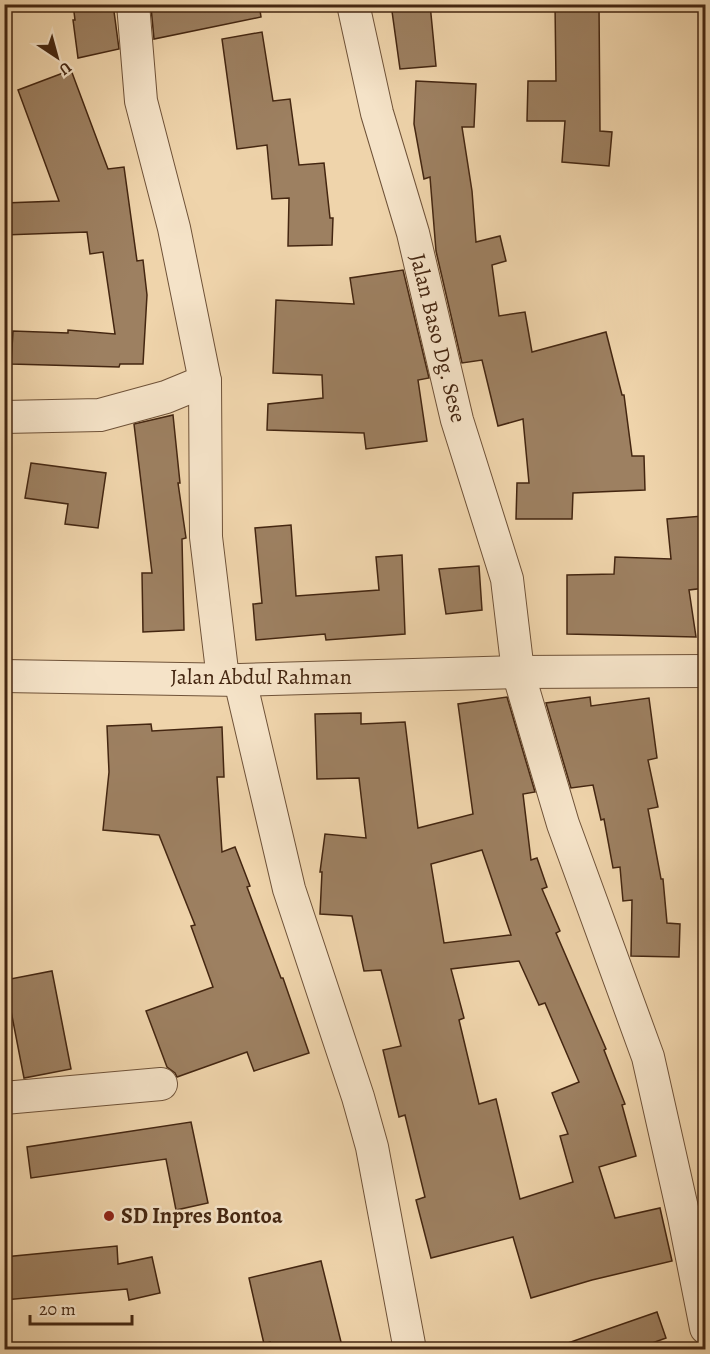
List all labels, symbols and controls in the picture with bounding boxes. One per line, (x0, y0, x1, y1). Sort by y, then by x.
north arrow (27, 27, 87, 87)
text: U (54, 56, 76, 81)
street label: Jalan Baso Dg. Sese (402, 250, 474, 426)
street label: Jalan Abdul Rahman (170, 662, 352, 692)
place label: SD Inpres Bontoa (121, 1201, 283, 1231)
marker: SD Inpres Bontoa (102, 1209, 116, 1223)
scale bar (30, 1288, 132, 1326)
text: 20 m (39, 1297, 76, 1321)

